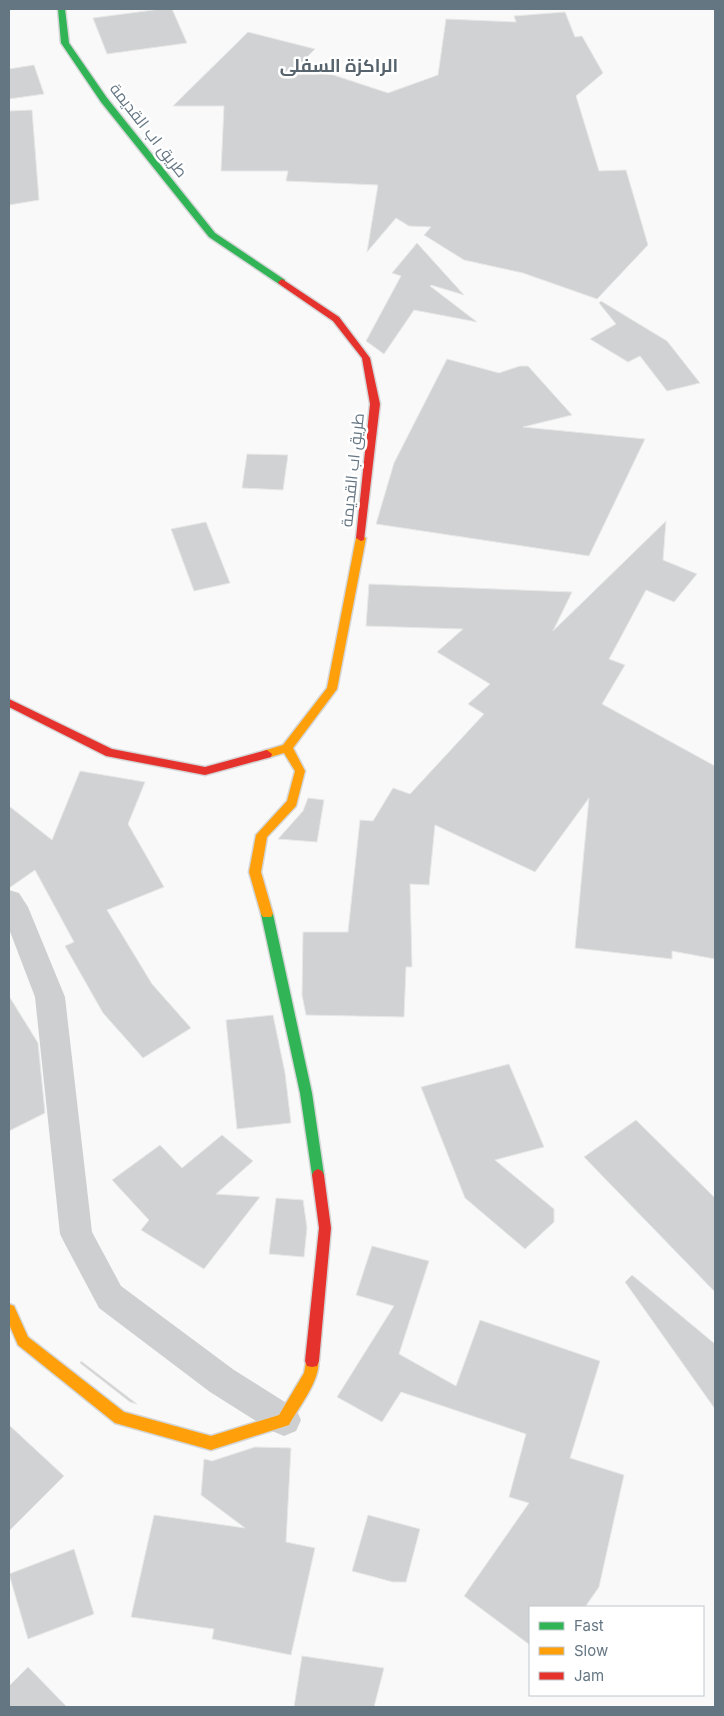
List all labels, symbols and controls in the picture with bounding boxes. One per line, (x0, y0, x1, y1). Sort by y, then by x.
district label: الراكزة السفلى (280, 55, 398, 77)
street label: طريق اب القديمة (105, 79, 192, 182)
street label: طريق اب القديمة (336, 412, 369, 528)
legend (529, 1606, 704, 1696)
text: Fast (574, 1616, 604, 1635)
text: Slow (574, 1641, 608, 1660)
text: Jam (574, 1666, 604, 1685)

